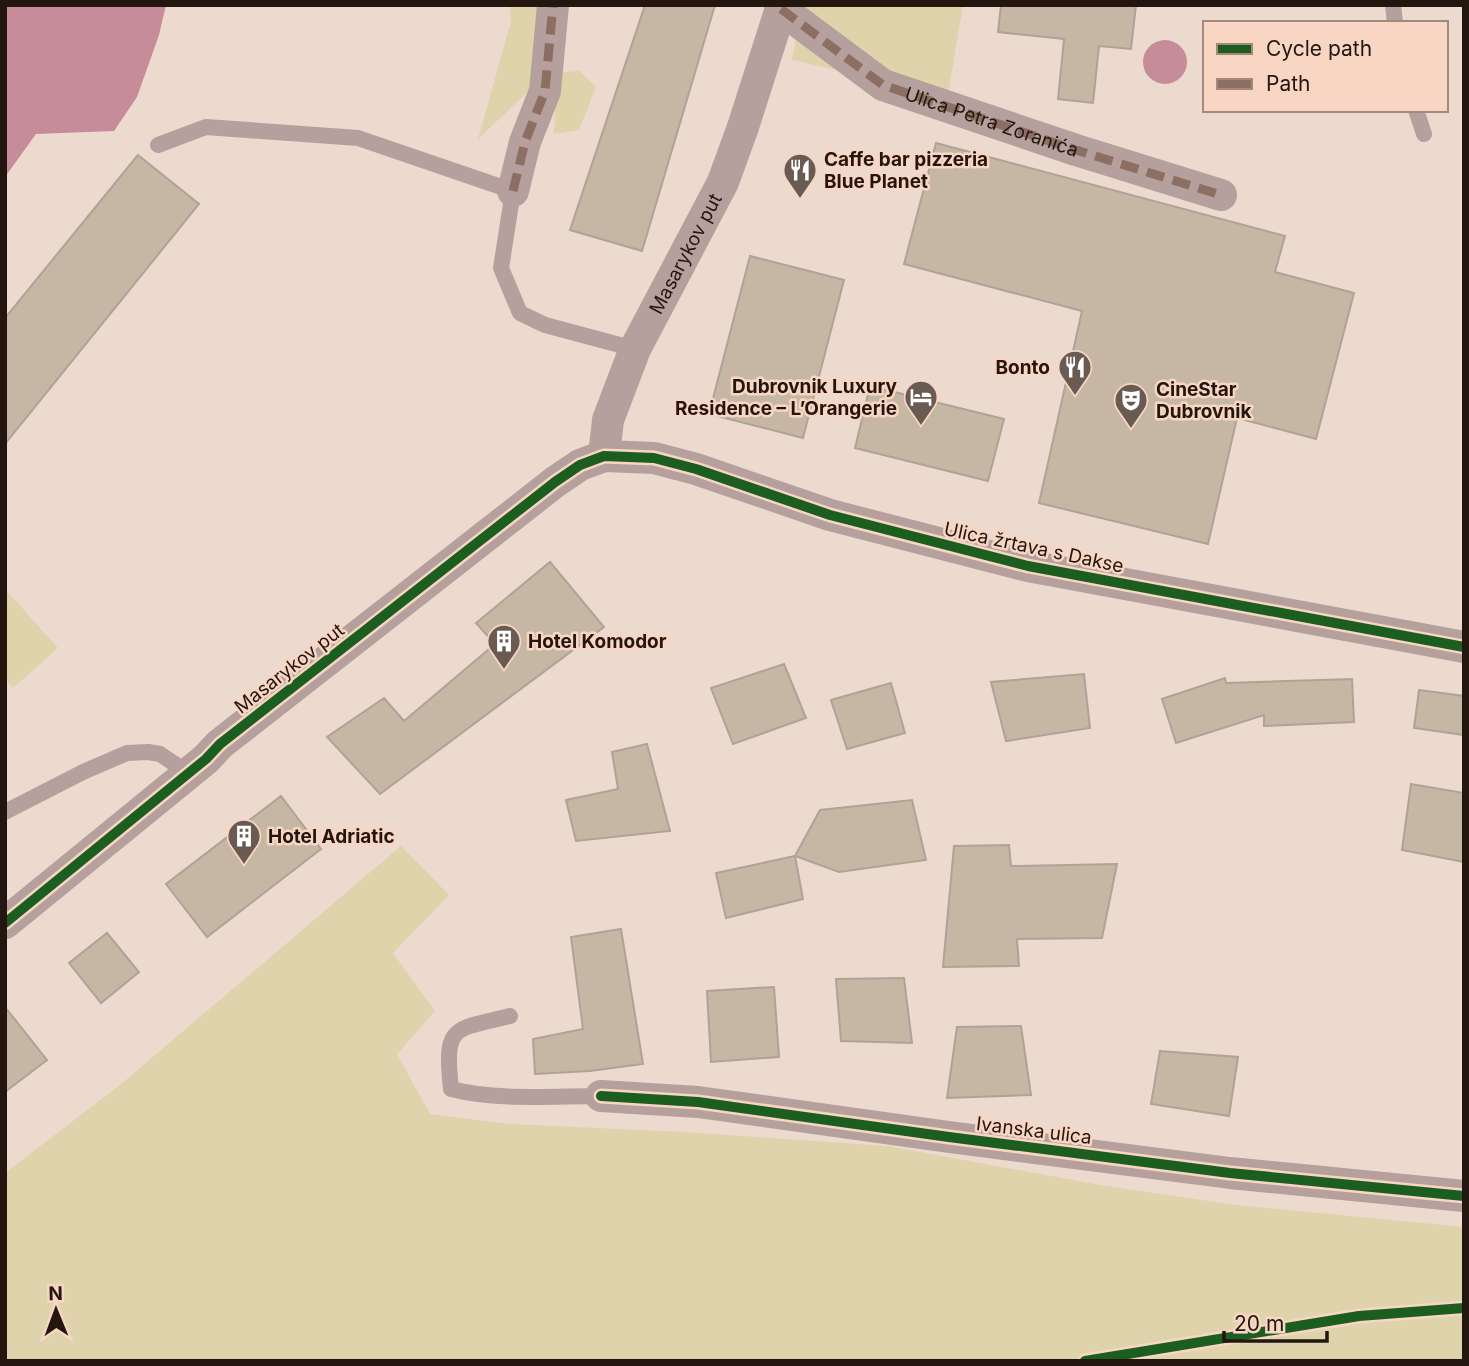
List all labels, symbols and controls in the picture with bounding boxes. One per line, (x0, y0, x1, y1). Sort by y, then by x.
legend (1203, 21, 1448, 112)
text: Cycle path (1266, 36, 1372, 61)
text: Path (1266, 71, 1311, 96)
street label: Ulica Petra Zoranića (902, 82, 1081, 162)
place label: Caffe bar pizzeria Blue Planet (824, 148, 988, 193)
restaurant icon: Caffe bar pizzeria Blue Planet (781, 151, 819, 200)
street label: Masarykov put (645, 190, 727, 318)
restaurant icon: Bonto (1056, 348, 1094, 397)
place label: Bonto (996, 356, 1050, 379)
place label: Dubrovnik Luxury Residence – L’Orangerie (675, 375, 898, 420)
hotel icon: Dubrovnik Luxury Residence – L’Orangerie (902, 378, 940, 427)
place label: CineStar Dubrovnik (1156, 378, 1252, 423)
theatre icon: CineStar Dubrovnik (1112, 381, 1150, 430)
street label: Ulica žrtava s Dakse (942, 517, 1126, 578)
street label: Masarykov put (230, 618, 349, 718)
building icon: Hotel Komodor (485, 622, 523, 671)
place label: Hotel Komodor (528, 630, 667, 653)
building icon: Hotel Adriatic (225, 817, 263, 866)
place label: Hotel Adriatic (268, 825, 395, 848)
street label: Ivanska ulica (975, 1112, 1093, 1149)
north arrow (21, 1275, 91, 1345)
text: N (48, 1282, 63, 1305)
scale bar (1224, 1300, 1327, 1344)
text: 20 m (1234, 1311, 1284, 1336)

